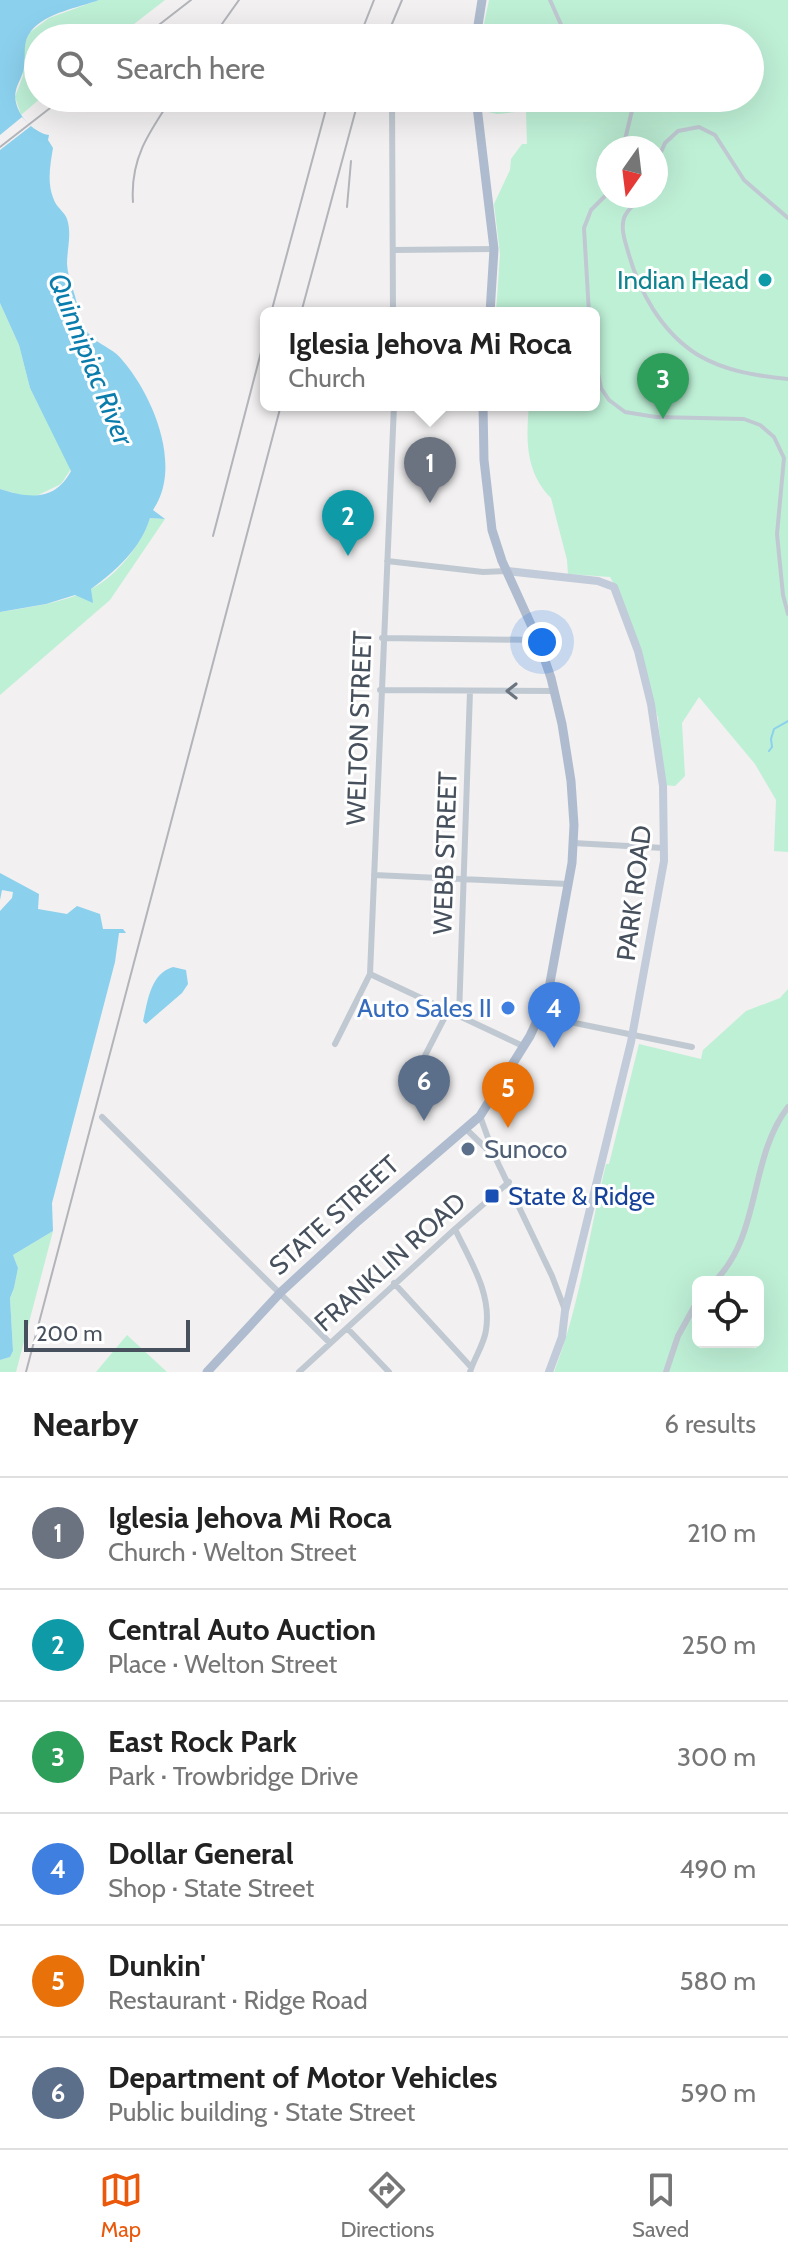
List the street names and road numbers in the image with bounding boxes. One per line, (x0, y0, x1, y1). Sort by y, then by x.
street label: WELTON STREET (340, 630, 378, 826)
street label: WEBB STREET (426, 771, 464, 935)
street label: PARK ROAD (610, 823, 658, 963)
street label: STATE STREET (262, 1148, 406, 1282)
street label: FRANKLIN ROAD (308, 1186, 472, 1338)

